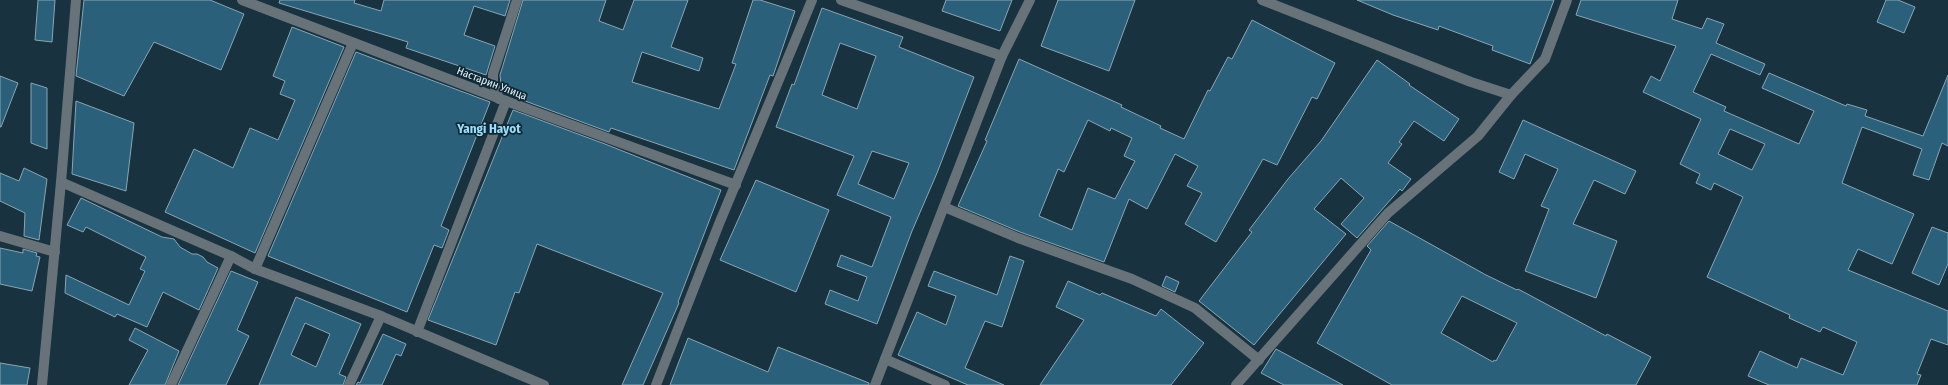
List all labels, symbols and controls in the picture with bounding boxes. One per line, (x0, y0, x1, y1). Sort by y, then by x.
street label: Настарин Улица (455, 64, 529, 103)
district label: Yangi Hayot (456, 121, 521, 136)

